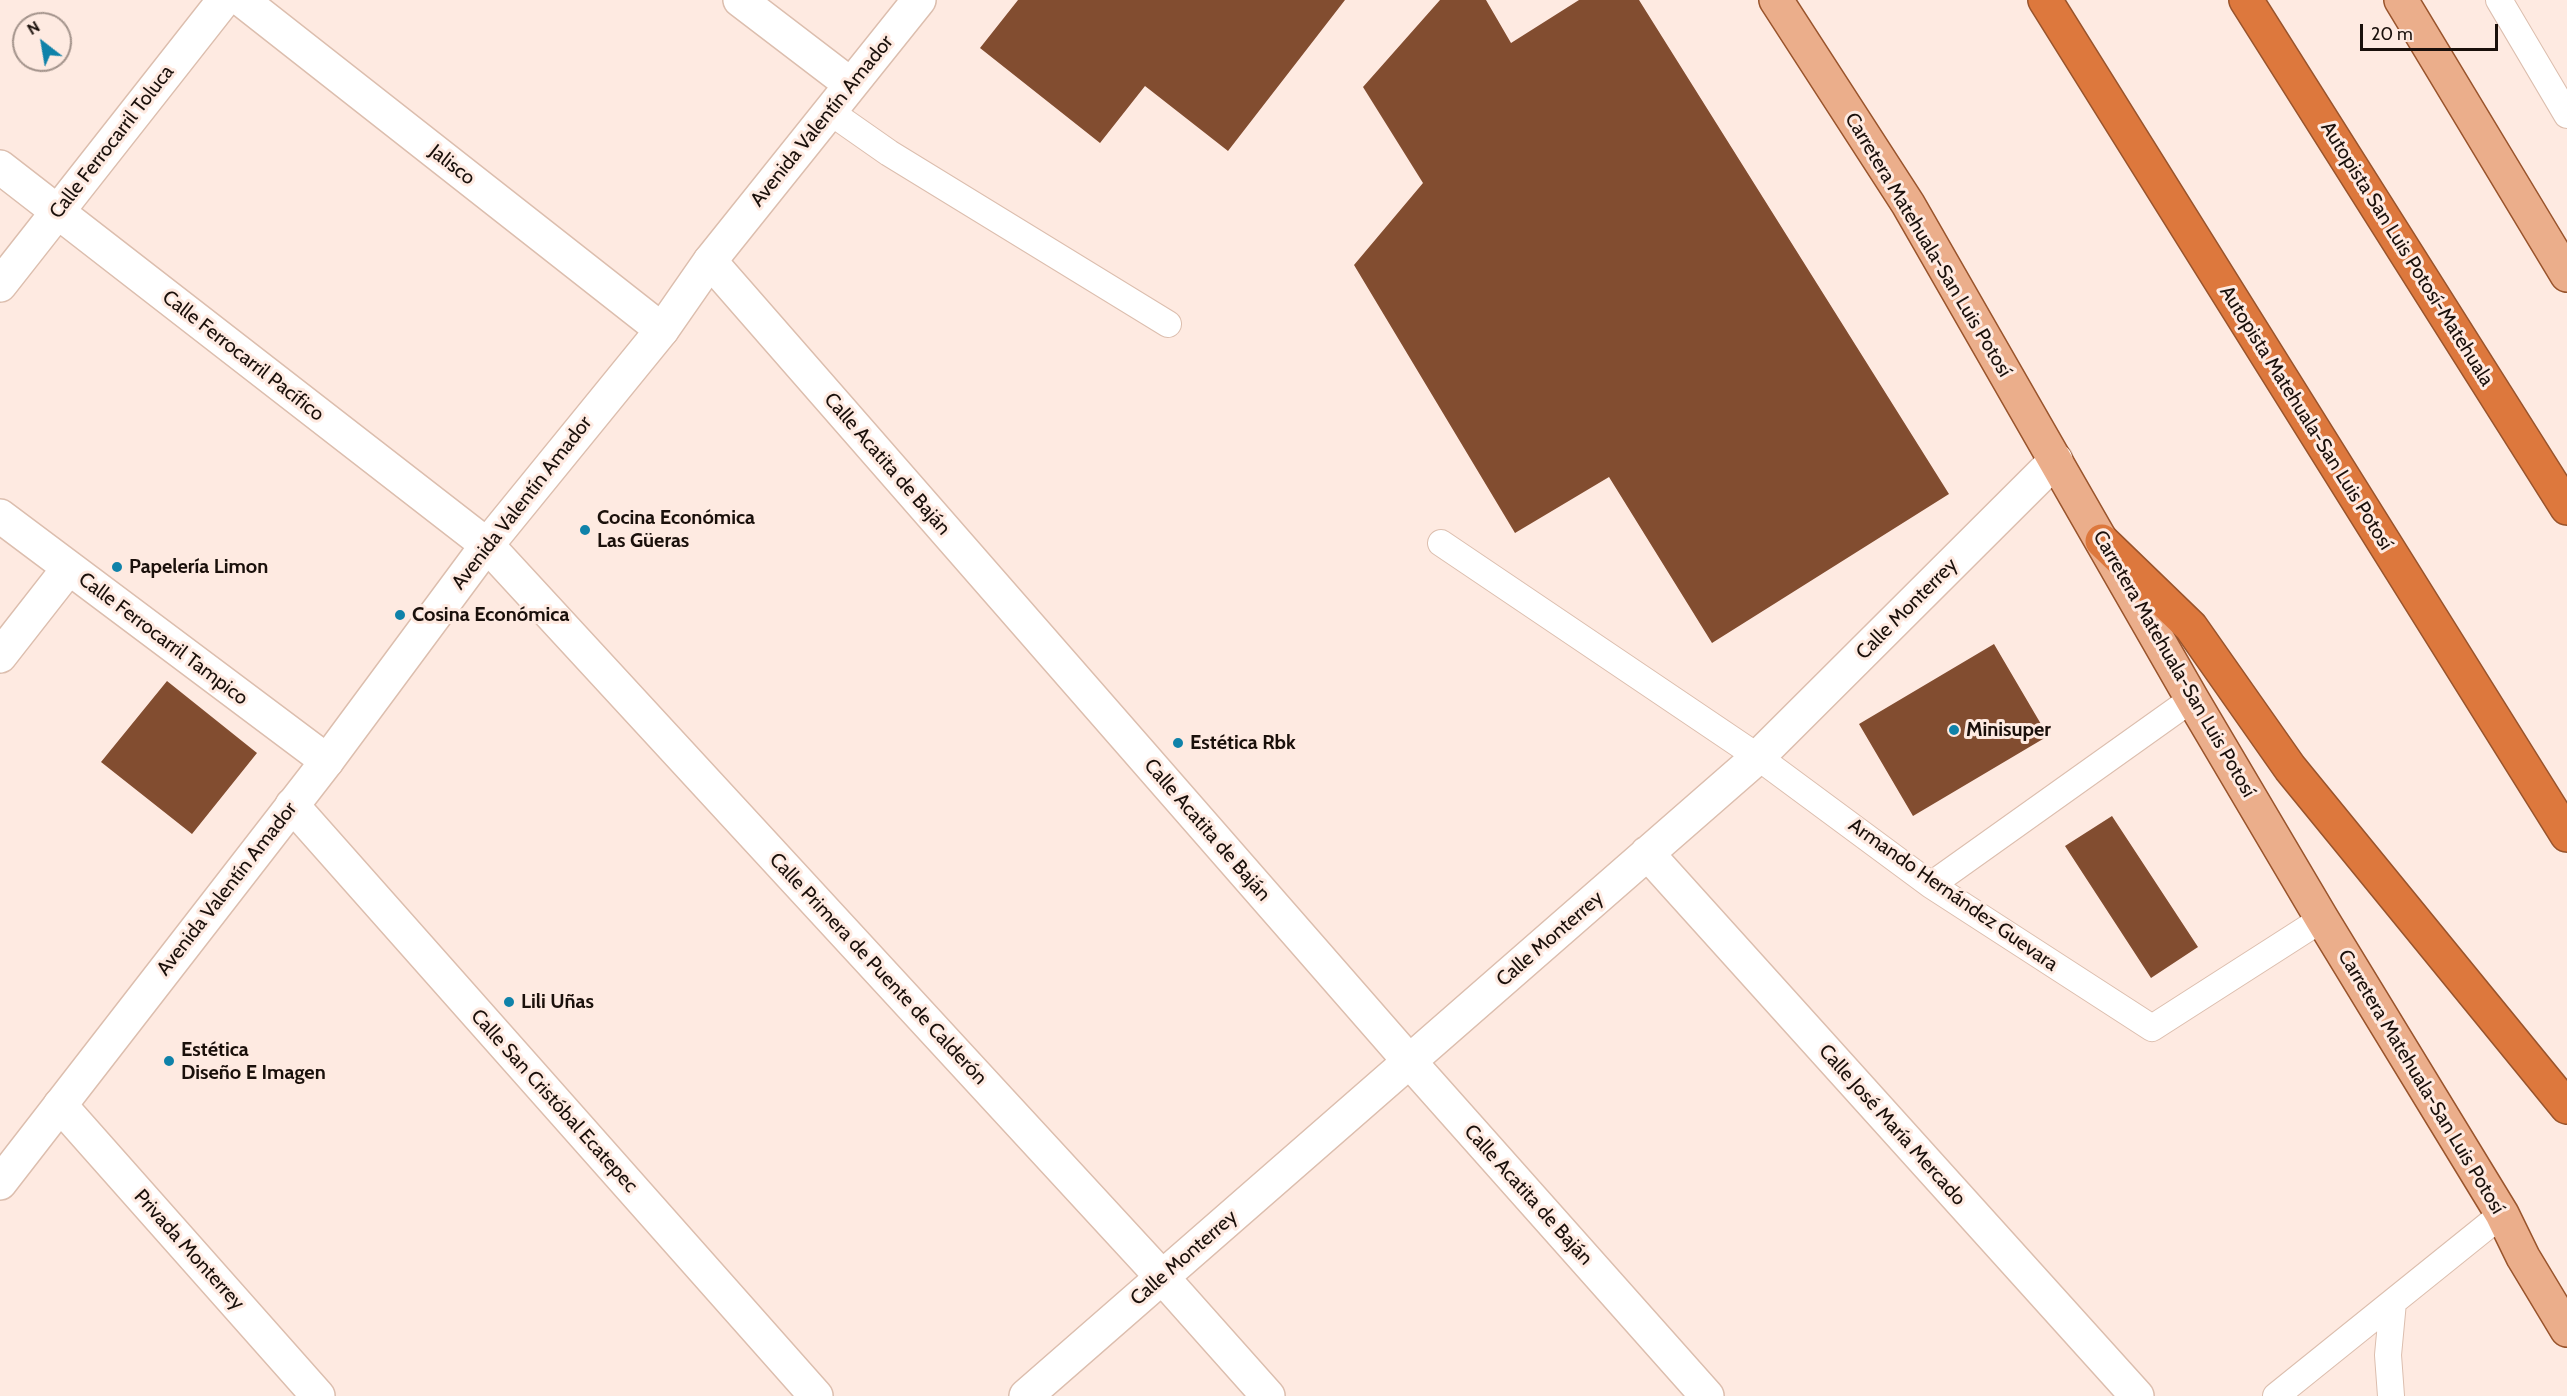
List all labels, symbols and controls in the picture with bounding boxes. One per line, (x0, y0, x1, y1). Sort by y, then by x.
north arrow (12, 12, 72, 72)
scale bar (2363, 12, 2501, 50)
text: N (24, 17, 43, 39)
text: 20 m (2371, 23, 2413, 45)
street label: Avenida Valentín Amador (745, 30, 899, 212)
street label: Calle Ferrocarril Toluca (45, 61, 179, 223)
street label: Carretera Matehuala-San Luis Potosí (1839, 108, 2017, 382)
street label: Autopista San Luis Potosí-Matehuala (2315, 117, 2499, 391)
street label: Jalisco (424, 140, 480, 190)
street label: Autopista Matehuala-San Luis Potosí (2214, 281, 2398, 555)
street label: Calle Ferrocarril Pacífico (157, 285, 329, 427)
street label: Calle Acatita de Baján (819, 388, 955, 540)
street label: Avenida Valentín Amador (447, 411, 597, 595)
place label: Cocina Económica Las Güeras (597, 506, 755, 553)
marker: Cocina Económica Las Güeras (578, 523, 592, 537)
street label: Carretera Matehuala-San Luis Potosí (2088, 526, 2260, 802)
street label: Calle Monterrey (1851, 553, 1963, 665)
place label: Papelería Limon (129, 555, 268, 579)
marker: Papelería Limon (110, 560, 124, 574)
street label: Calle Ferrocarril Tampico (74, 567, 252, 711)
place label: Cosina Económica (412, 603, 569, 627)
marker: Cosina Económica (393, 608, 407, 622)
place label: Minisuper (1966, 718, 2051, 742)
marker: Minisuper (1947, 723, 1961, 737)
place label: Estética Rbk (1190, 731, 1296, 755)
marker: Estética Rbk (1171, 736, 1185, 750)
street label: Calle Acatita de Baján (1139, 754, 1275, 906)
street label: Avenida Valentín Amador (152, 797, 302, 981)
street label: Armando Hernández Guevara (1844, 813, 2062, 977)
street label: Calle Primera de Puente de Calderón (764, 848, 992, 1090)
street label: Calle Monterrey (1492, 886, 1608, 992)
street label: Carretera Matehuala-San Luis Potosí (2332, 945, 2510, 1219)
place label: Lili Uñas (521, 990, 594, 1014)
marker: Lili Uñas (502, 995, 516, 1009)
street label: Calle San Cristóbal Ecatepec (465, 1004, 643, 1198)
place label: Estética Diseño E Imagen (181, 1038, 326, 1085)
street label: Calle José María Mercado (1813, 1040, 1971, 1210)
marker: Estética Diseño E Imagen (162, 1054, 176, 1068)
street label: Calle Acatita de Baján (1459, 1120, 1597, 1270)
street label: Privada Monterrey (129, 1185, 249, 1315)
street label: Calle Monterrey (1126, 1205, 1242, 1311)

